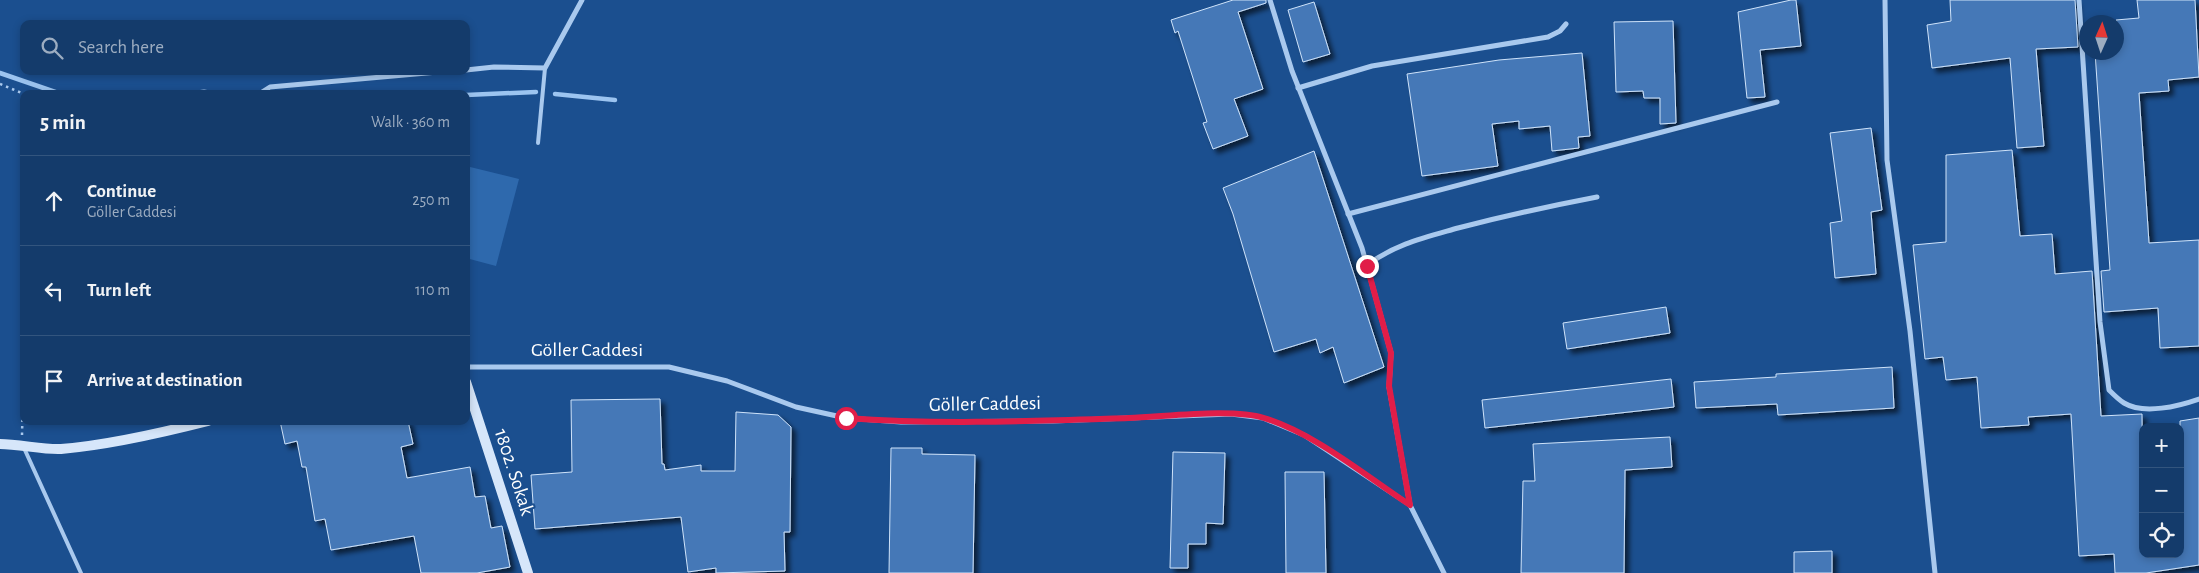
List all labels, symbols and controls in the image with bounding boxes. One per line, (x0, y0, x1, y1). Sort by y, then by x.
north arrow (2079, 15, 2124, 60)
search box (20, 20, 470, 75)
icon: search (38, 34, 66, 62)
text: Search here (78, 38, 164, 57)
text: 5 min (40, 112, 86, 133)
text: Walk · 360 m (371, 114, 450, 130)
text: Continue (87, 182, 156, 201)
icon: ahead (40, 187, 68, 215)
text: 250 m (412, 192, 450, 208)
text: Göller Caddesi (87, 204, 177, 220)
route end (1356, 255, 1379, 278)
icon: left (40, 277, 68, 305)
text: Turn left (87, 281, 151, 300)
text: 110 m (415, 282, 450, 298)
street label: Göller Caddesi (531, 340, 643, 360)
icon: arrive (40, 367, 68, 395)
text: Arrive at destination (87, 371, 243, 390)
street label: Göller Caddesi (929, 393, 1041, 415)
route start (835, 407, 858, 430)
map controls (2139, 423, 2184, 558)
button: + (2139, 423, 2184, 468)
street label: 1802. Sokak (491, 426, 537, 518)
button: − (2139, 468, 2184, 513)
button: locate (2139, 513, 2184, 558)

